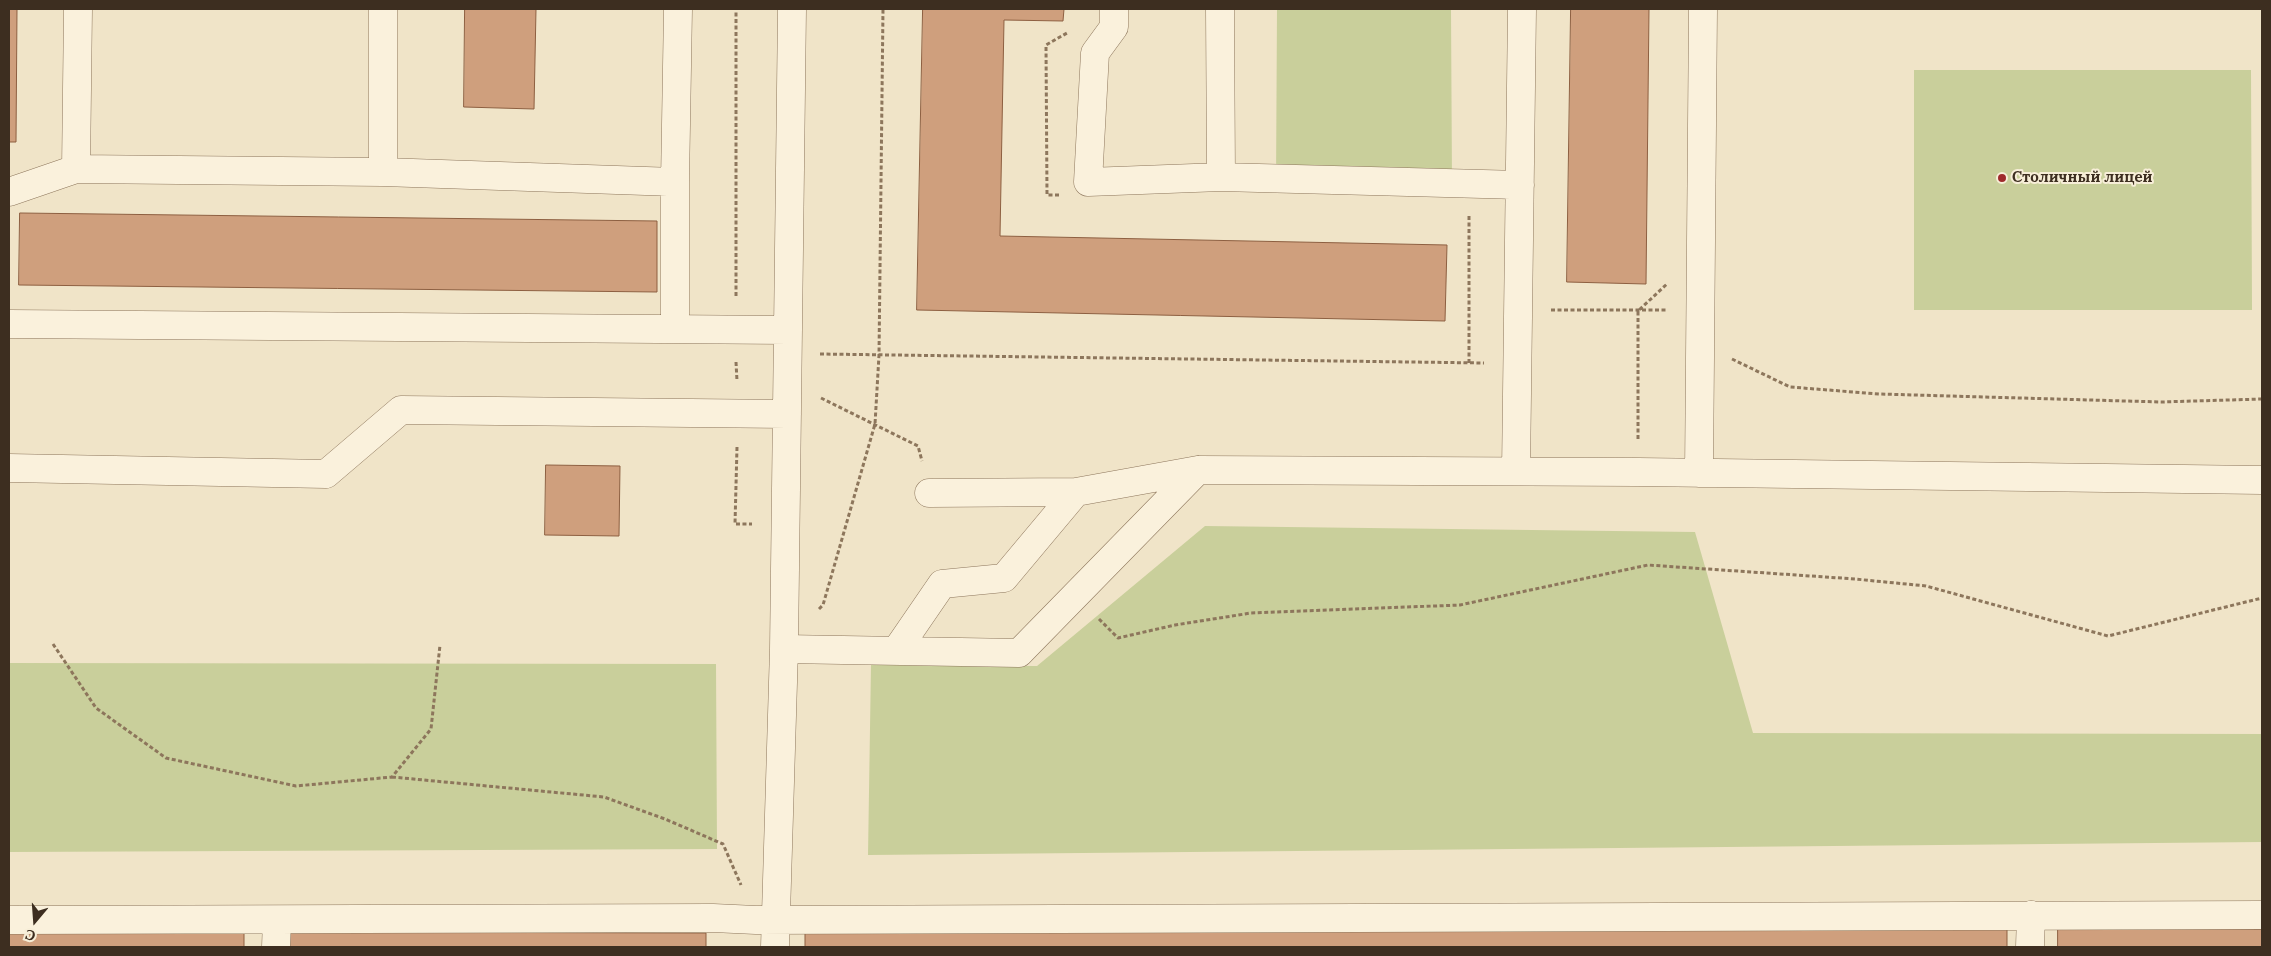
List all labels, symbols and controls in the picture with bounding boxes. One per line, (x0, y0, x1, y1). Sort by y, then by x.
place label: Столичный лицей (2012, 169, 2152, 187)
marker: Столичный лицей (1996, 172, 2008, 184)
north arrow (10, 896, 60, 946)
text: С (23, 925, 38, 945)

